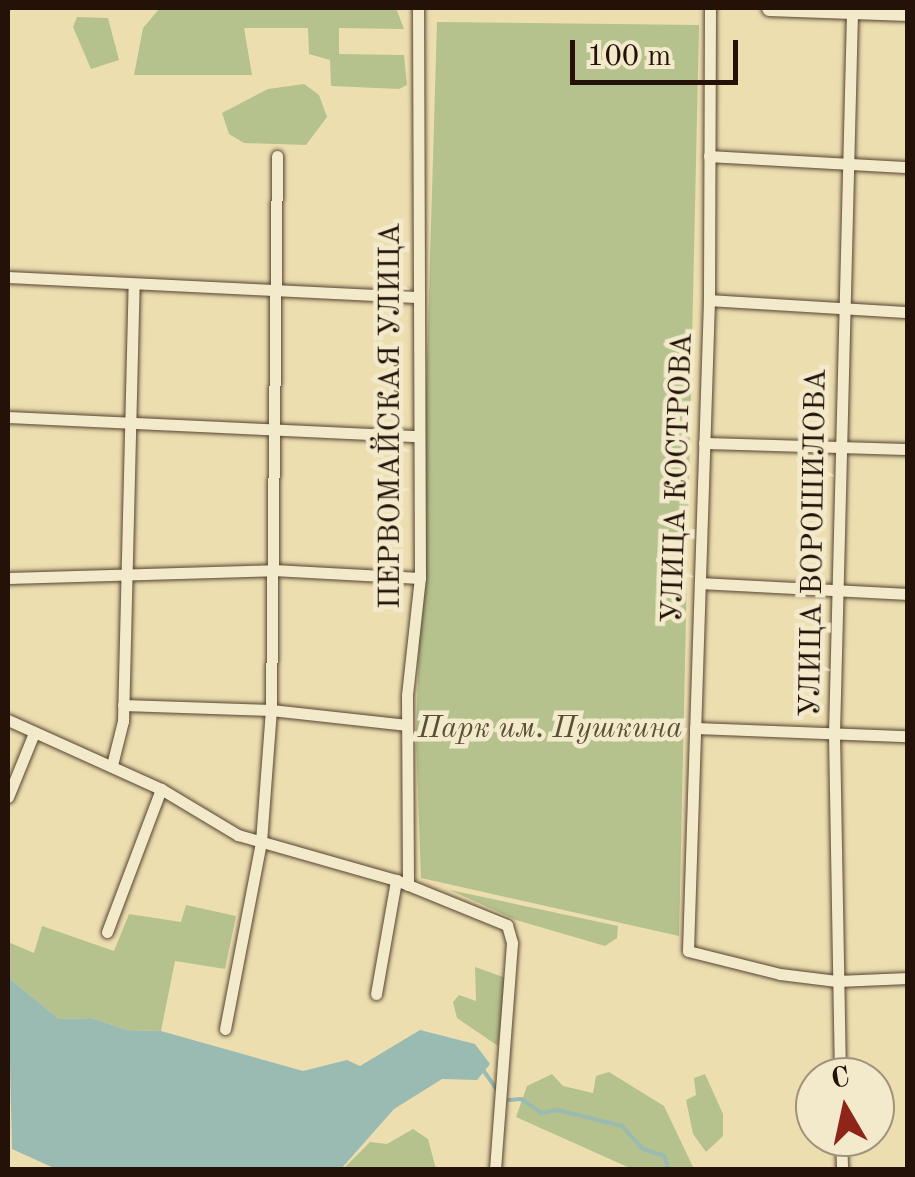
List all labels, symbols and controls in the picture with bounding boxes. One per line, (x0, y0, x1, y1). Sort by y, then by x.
scale bar (575, 20, 742, 82)
text: 100 m (587, 42, 671, 72)
street label: ПЕРВОМАЙСКАЯ УЛИЦА (373, 223, 409, 609)
street label: УЛИЦА КОСТРОВА (655, 332, 701, 624)
street label: УЛИЦА ВОРОШИЛОВА (793, 369, 835, 717)
park label: Парк им. Пушкина (418, 711, 682, 747)
north arrow (795, 1057, 895, 1157)
text: С (829, 1064, 852, 1095)

